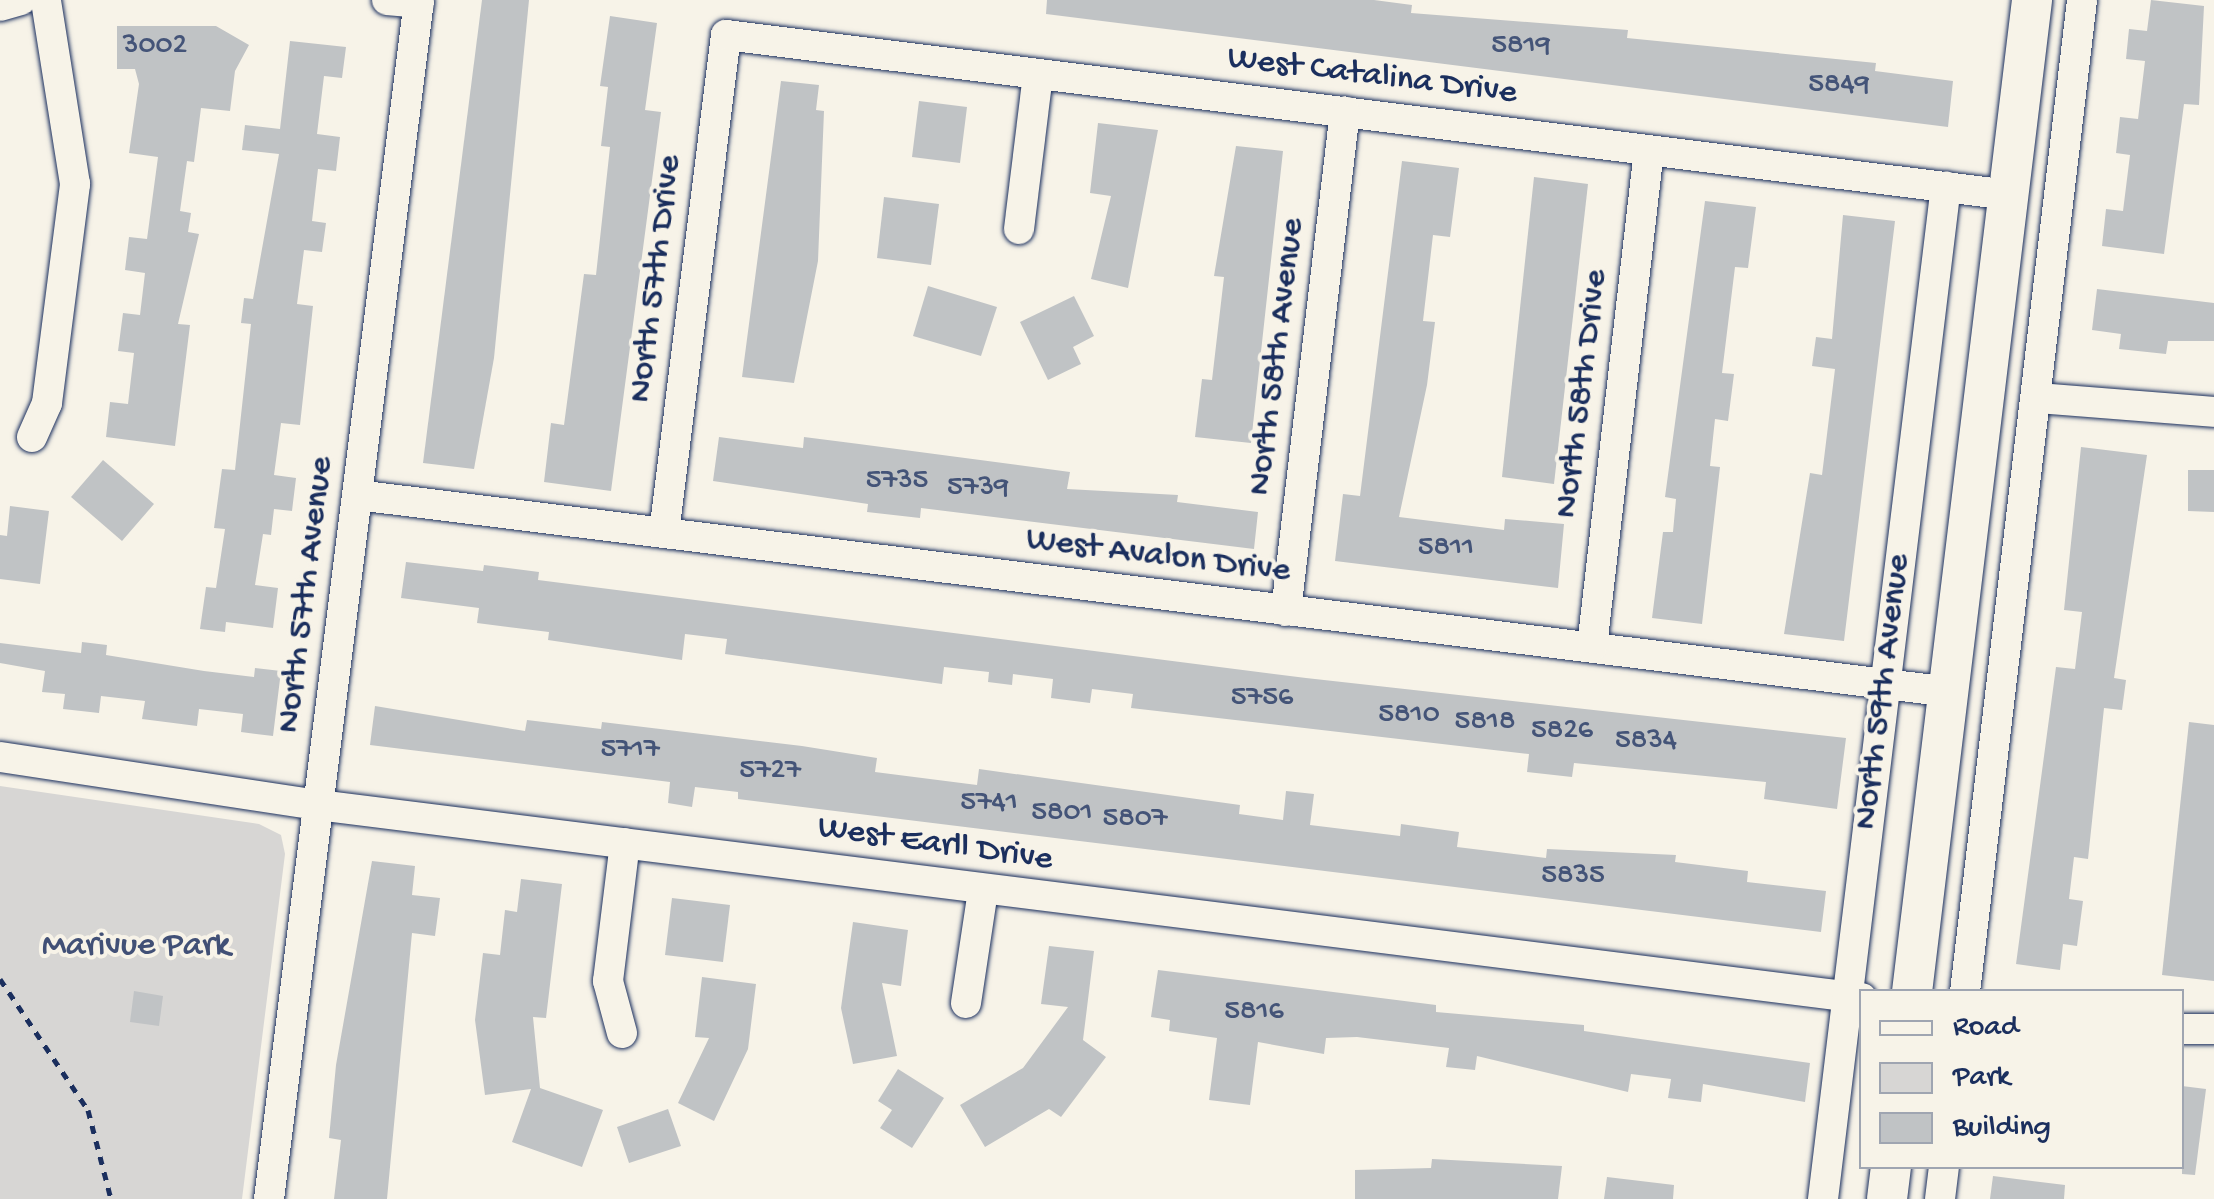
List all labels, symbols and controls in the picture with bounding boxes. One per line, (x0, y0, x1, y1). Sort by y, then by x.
house number: 3002 (123, 29, 187, 65)
house number: 5819 (1491, 29, 1551, 65)
street label: West Catalina Drive (1225, 38, 1519, 116)
house number: 5849 (1808, 68, 1870, 104)
street label: North 57th Drive (621, 153, 693, 405)
street label: North 58th Avenue (1240, 216, 1316, 498)
street label: North 58th Drive (1547, 267, 1619, 521)
street label: North 57th Avenue (269, 454, 345, 736)
house number: 5735 (866, 464, 928, 500)
house number: 5739 (947, 471, 1009, 507)
street label: West Avalon Drive (1023, 520, 1293, 594)
house number: 5811 (1418, 531, 1474, 567)
street label: North 59th Avenue (1846, 552, 1922, 832)
house number: 5756 (1231, 681, 1293, 717)
house number: 5810 (1378, 698, 1440, 734)
house number: 5818 (1455, 705, 1515, 741)
house number: 5826 (1531, 714, 1593, 750)
house number: 5834 (1615, 724, 1677, 760)
house number: 5717 (600, 733, 660, 769)
house number: 5727 (739, 754, 801, 790)
house number: 5741 (960, 786, 1018, 822)
house number: 5801 (1031, 796, 1093, 832)
house number: 5807 (1103, 802, 1167, 838)
street label: West Earll Drive (815, 808, 1055, 882)
house number: 5835 (1541, 859, 1605, 895)
park label: Marivue Park (42, 926, 230, 968)
legend (1859, 989, 2184, 1169)
house number: 5816 (1224, 995, 1284, 1031)
text: Road (1953, 1011, 2019, 1046)
text: Park (1953, 1061, 2010, 1096)
text: Building (1953, 1111, 2051, 1146)

